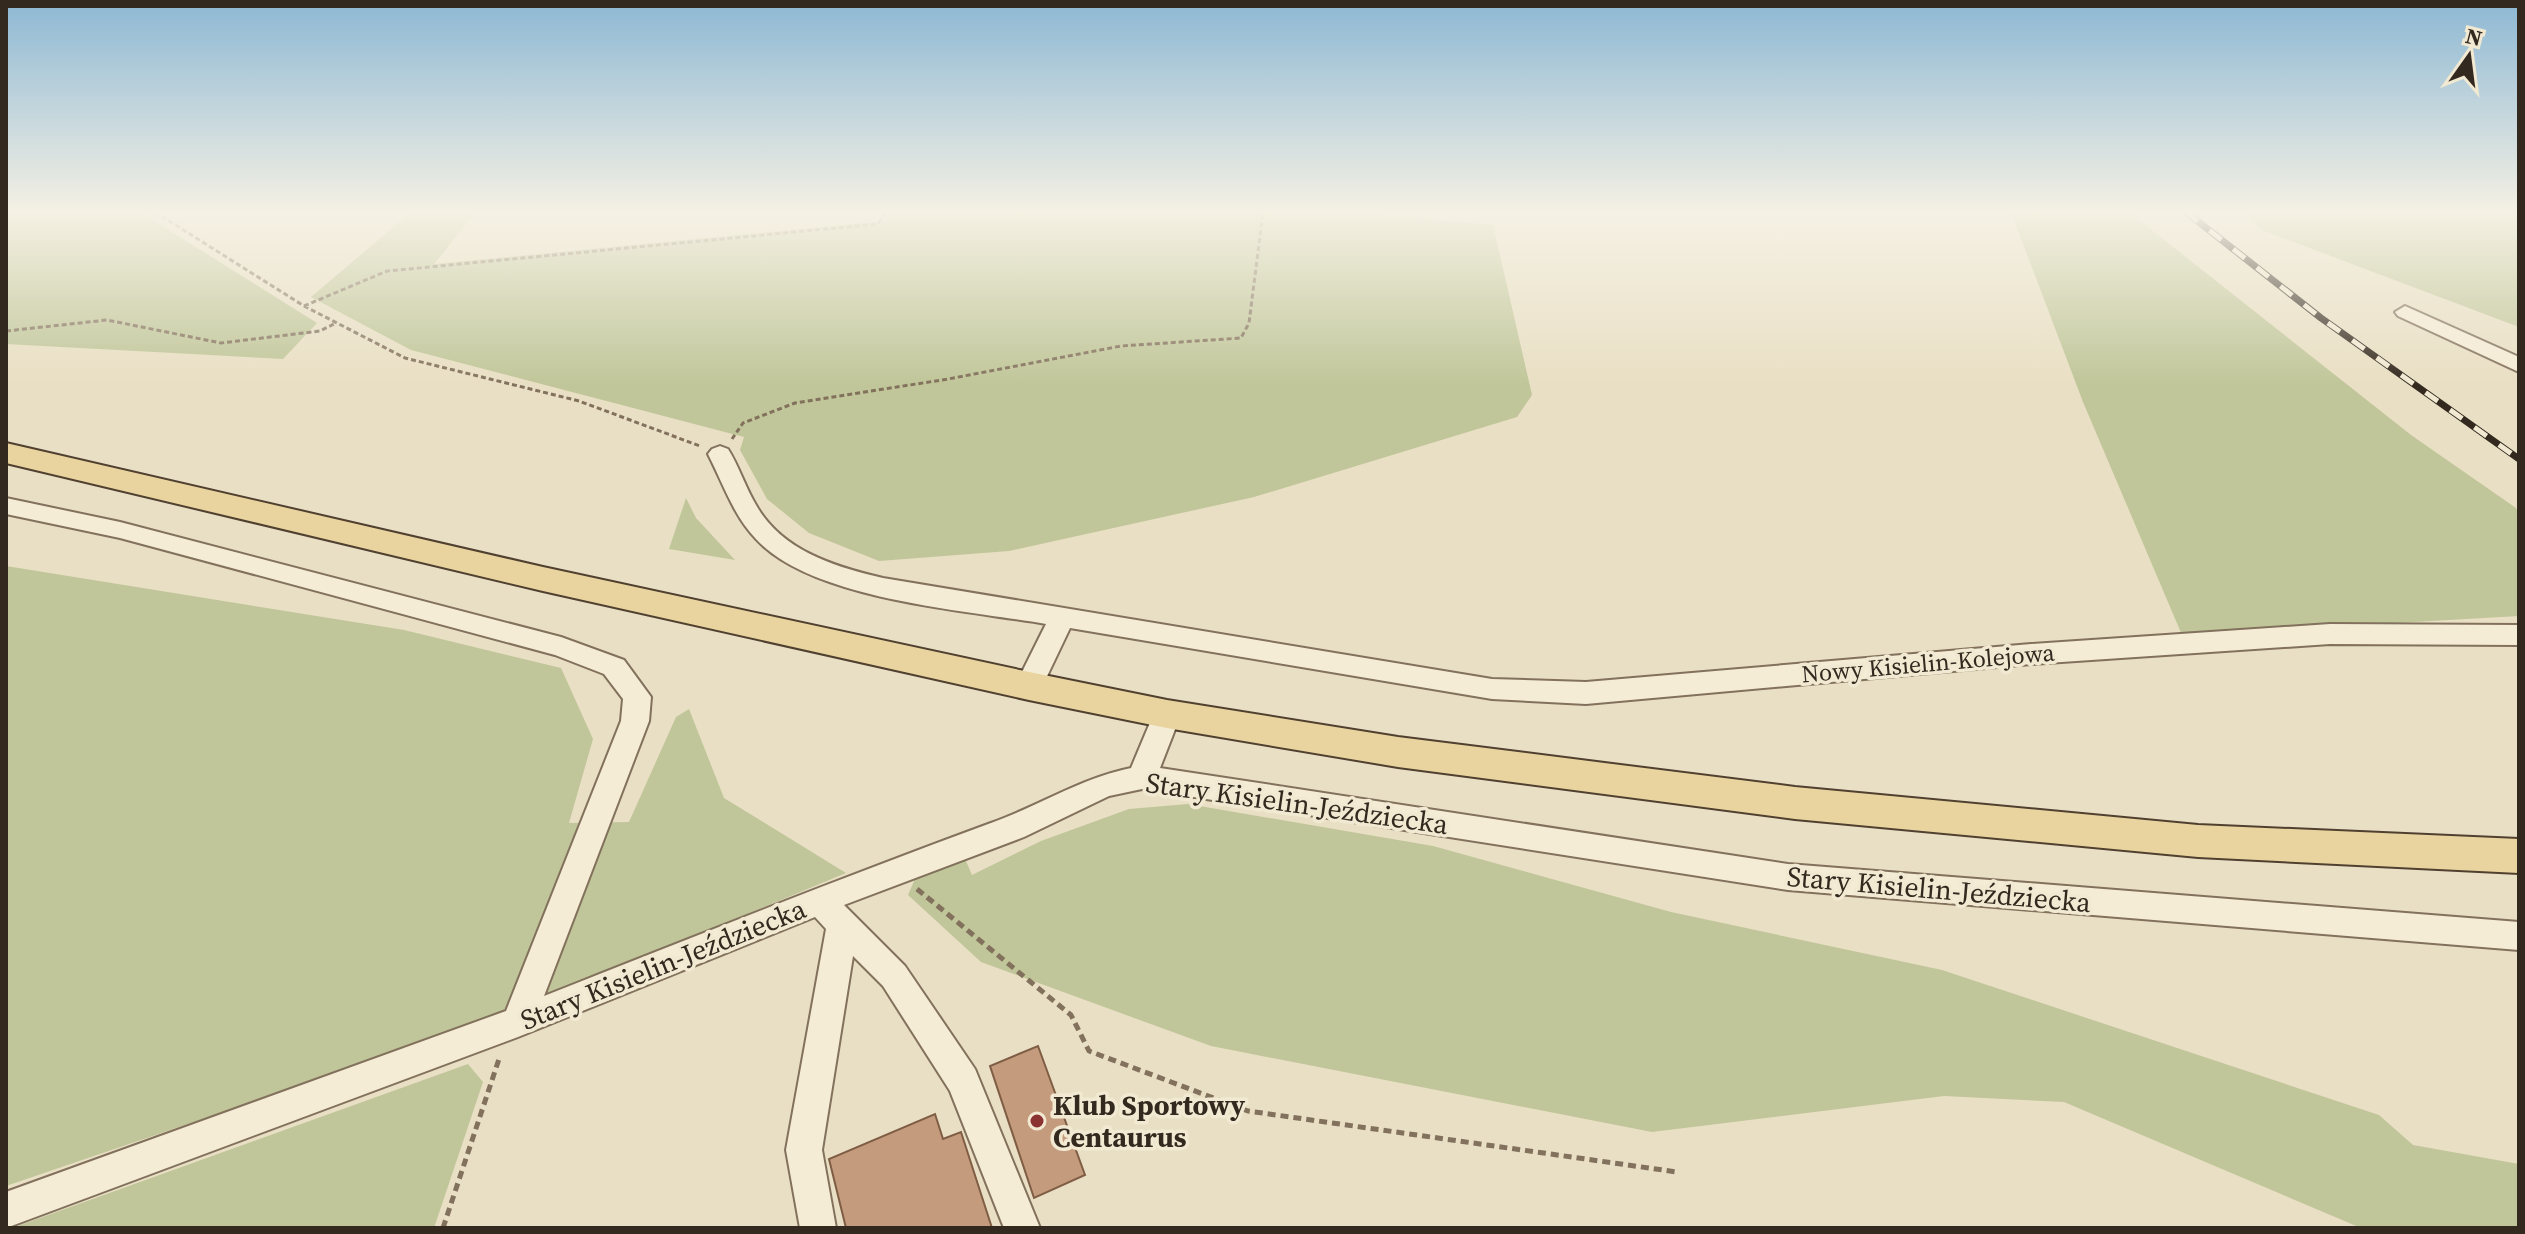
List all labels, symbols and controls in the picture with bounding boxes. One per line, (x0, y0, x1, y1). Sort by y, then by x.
north arrow (2429, 16, 2509, 96)
text: N (2462, 20, 2485, 53)
street label: Nowy Kisielin-Kolejowa (1800, 635, 2057, 691)
street label: Stary Kisielin-Jeździecka (1143, 763, 1451, 843)
street label: Stary Kisielin-Jeździecka (1786, 857, 2093, 921)
street label: Stary Kisielin-Jeździecka (515, 889, 812, 1039)
place label: Klub Sportowy Centaurus (1053, 1086, 1245, 1156)
marker: Klub Sportowy Centaurus (1028, 1112, 1046, 1130)

